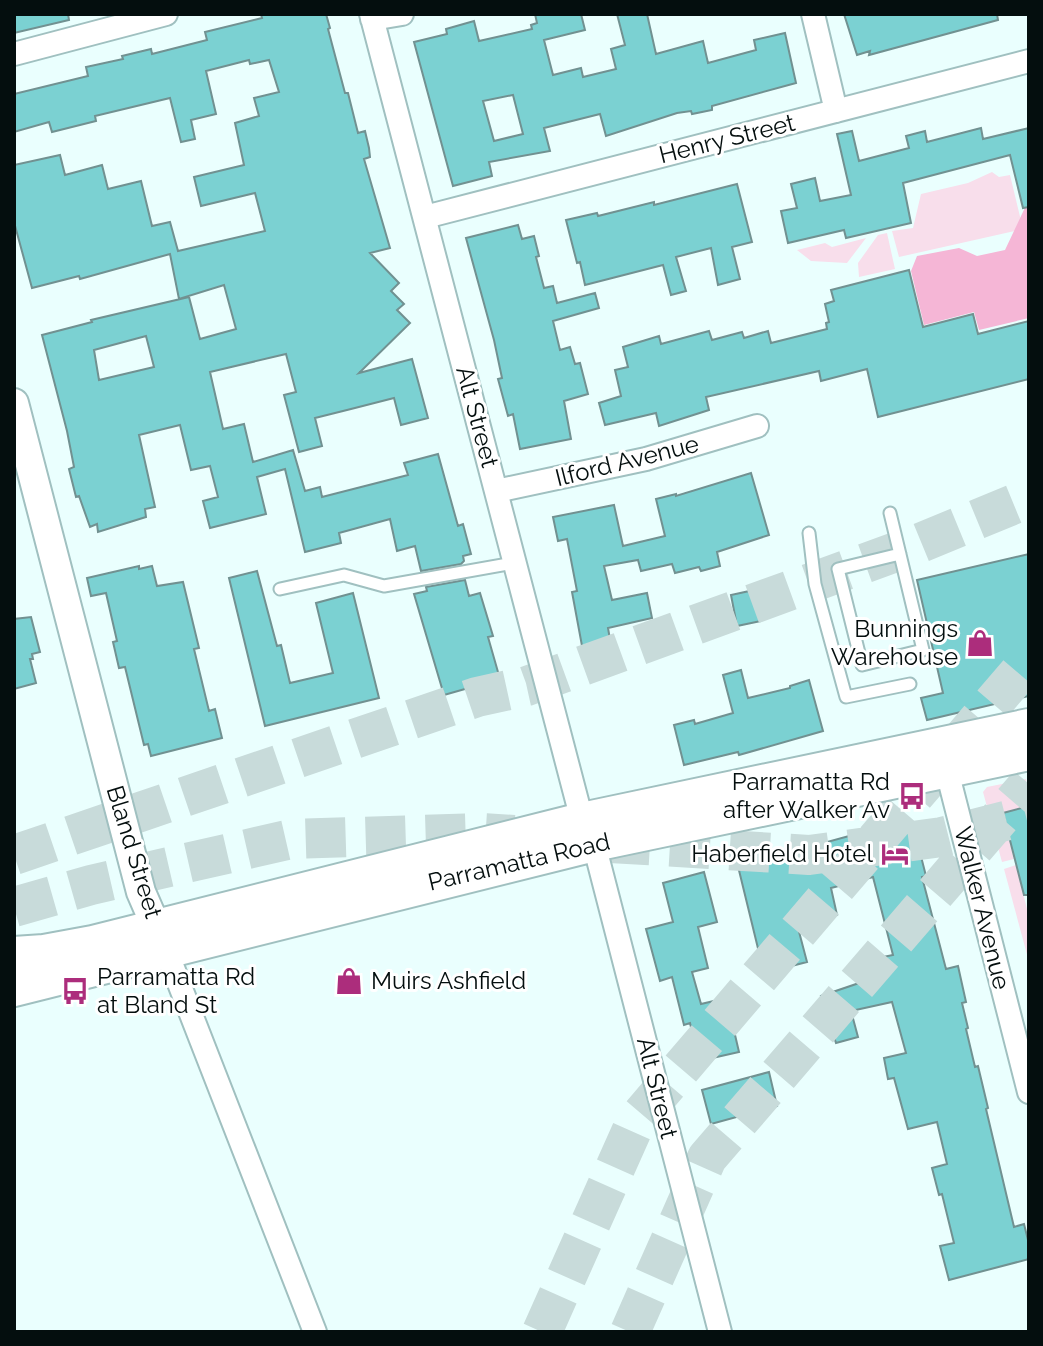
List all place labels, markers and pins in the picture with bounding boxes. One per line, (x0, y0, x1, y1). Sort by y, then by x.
place label: Bunnings Warehouse (831, 614, 958, 671)
shop icon: Bunnings Warehouse (965, 628, 995, 658)
place label: Parramatta Rd after Walker Av (723, 767, 890, 824)
bus stop icon: Parramatta Rd after Walker Av (897, 781, 927, 811)
place label: Haberfield Hotel (691, 839, 873, 868)
hotel icon: Haberfield Hotel (880, 839, 910, 869)
place label: Parramatta Rd at Bland St (97, 962, 255, 1019)
shop icon: Muirs Ashfield (334, 966, 364, 996)
place label: Muirs Ashfield (371, 966, 526, 995)
bus stop icon: Parramatta Rd at Bland St (60, 976, 90, 1006)

